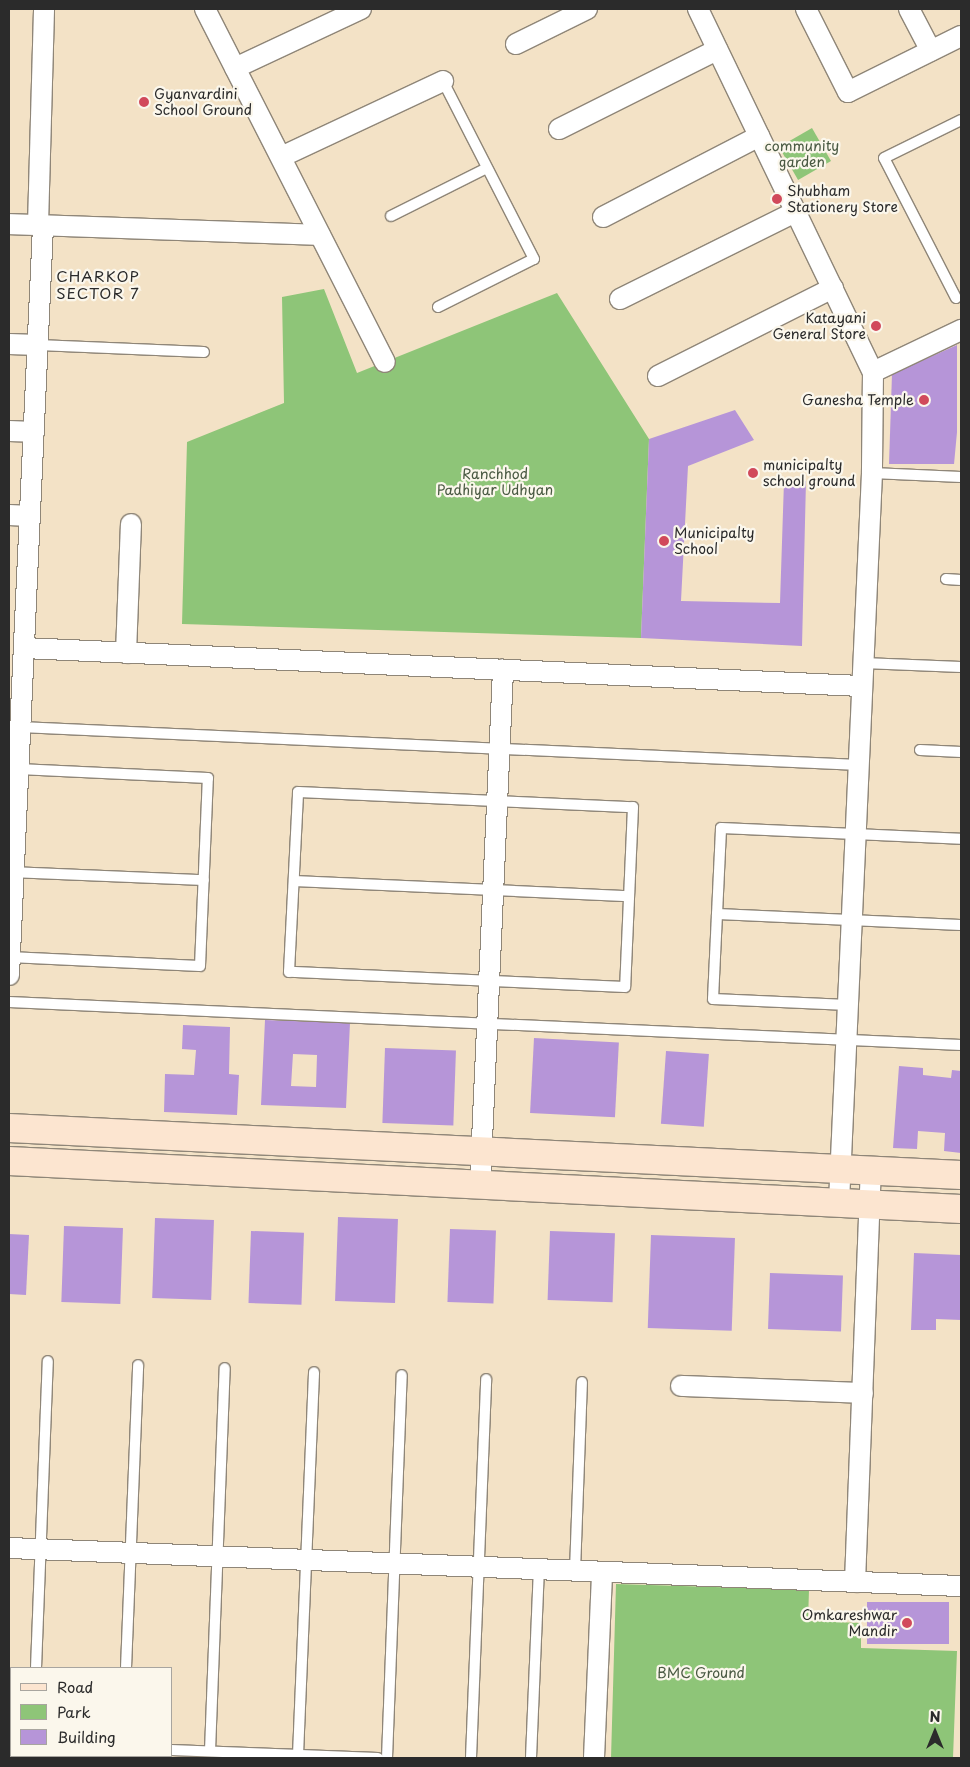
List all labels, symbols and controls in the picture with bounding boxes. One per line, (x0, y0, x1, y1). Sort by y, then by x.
place label: Gyanvardini School Ground (154, 86, 252, 118)
marker: Gyanvardini School Ground (138, 96, 150, 108)
park label: community garden (765, 138, 839, 170)
place label: Shubham Stationery Store (787, 183, 898, 216)
marker: Shubham Stationery Store (771, 193, 783, 205)
district label: CHARKOP SECTOR 7 (55, 266, 141, 301)
place label: Katayani General Store (772, 310, 866, 342)
marker: Katayani General Store (870, 320, 882, 332)
place label: Ganesha Temple (802, 392, 914, 408)
marker: Ganesha Temple (918, 394, 930, 406)
place label: municipalty school ground (763, 457, 856, 490)
park label: Ranchhod Padhiyar Udhyan (437, 466, 553, 498)
marker: municipalty school ground (747, 467, 759, 479)
place label: Municipalty School (674, 525, 755, 558)
marker: Municipalty School (658, 535, 670, 547)
place label: Omkareshwar Mandir (802, 1607, 897, 1640)
marker: Omkareshwar Mandir (901, 1617, 913, 1629)
park label: BMC Ground (657, 1665, 745, 1681)
legend (10, 1667, 172, 1757)
text: Road (57, 1675, 93, 1698)
text: Park (57, 1700, 91, 1723)
text: N (929, 1706, 941, 1727)
north arrow (910, 1707, 960, 1757)
text: Building (57, 1725, 116, 1748)

